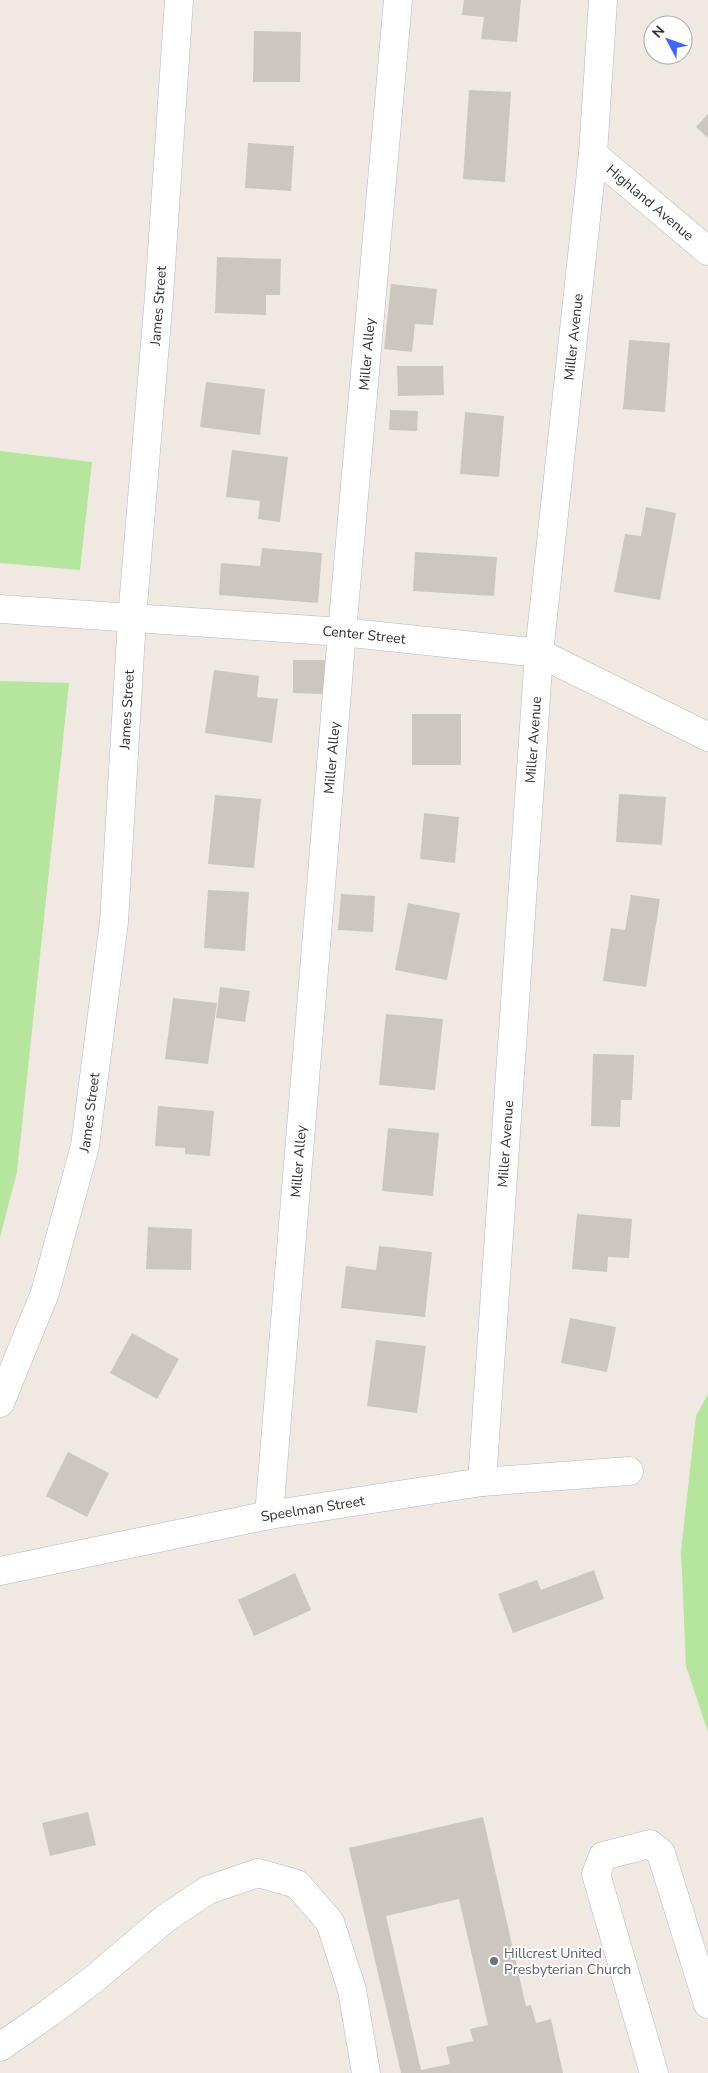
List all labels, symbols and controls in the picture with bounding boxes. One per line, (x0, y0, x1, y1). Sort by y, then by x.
north arrow (643, 15, 693, 65)
text: N (648, 22, 669, 42)
street label: Highland Avenue (603, 160, 698, 245)
street label: James Street (145, 265, 171, 347)
street label: Miller Avenue (559, 292, 587, 381)
street label: Miller Alley (354, 316, 379, 391)
street label: Center Street (322, 621, 407, 648)
street label: James Street (115, 669, 138, 751)
street label: Miller Avenue (521, 696, 546, 784)
street label: Miller Alley (319, 720, 344, 795)
street label: James Street (74, 1071, 104, 1155)
street label: Miller Avenue (493, 1100, 518, 1188)
street label: Miller Alley (286, 1123, 311, 1198)
street label: Speelman Street (259, 1491, 366, 1526)
place label: Hillcrest United Presbyterian Church (504, 1944, 631, 1979)
marker: Hillcrest United Presbyterian Church (488, 1955, 500, 1967)

